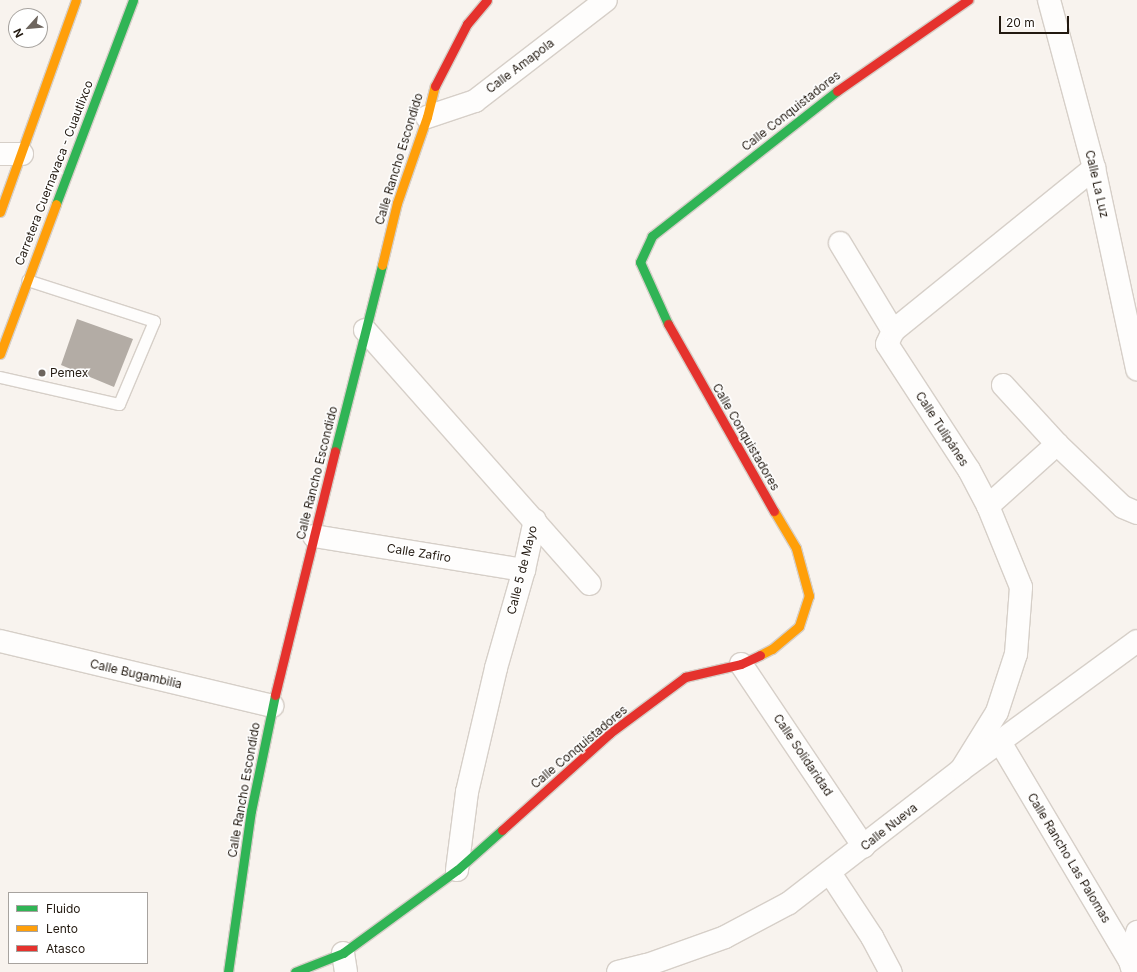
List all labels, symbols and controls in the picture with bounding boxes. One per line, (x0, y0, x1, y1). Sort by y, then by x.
north arrow (8, 8, 48, 48)
scale bar (1001, 8, 1071, 34)
text: 20 m (1006, 15, 1035, 30)
text: N (10, 26, 26, 40)
street label: Calle Amapola (483, 36, 557, 96)
street label: Calle Conquistadores (739, 68, 843, 154)
street label: Carretera Cuernavaca - Cuautlixco (12, 78, 96, 268)
street label: Calle Rancho Escondido (372, 91, 426, 227)
street label: Calle La Luz (1082, 149, 1112, 219)
place label: Pemex (50, 366, 88, 380)
marker: Pemex (37, 368, 47, 378)
street label: Calle Conquistadores (709, 381, 783, 493)
street label: Calle Tulipánes (913, 389, 971, 469)
street label: Calle Rancho Escondido (293, 405, 341, 541)
street label: Calle 5 de Mayo (504, 524, 540, 616)
street label: Calle Zafiro (386, 541, 452, 565)
street label: Calle Bugambilia (89, 656, 183, 692)
street label: Calle Conquistadores (528, 702, 630, 792)
street label: Calle Solidaridad (770, 711, 836, 799)
street label: Calle Rancho Escondido (225, 721, 263, 859)
street label: Calle Rancho Las Palomas (1024, 790, 1114, 926)
street label: Calle Nueva (858, 800, 920, 854)
legend (8, 892, 148, 964)
text: Fluido (46, 901, 81, 916)
text: Lento (46, 921, 78, 936)
text: Atasco (46, 941, 85, 956)

